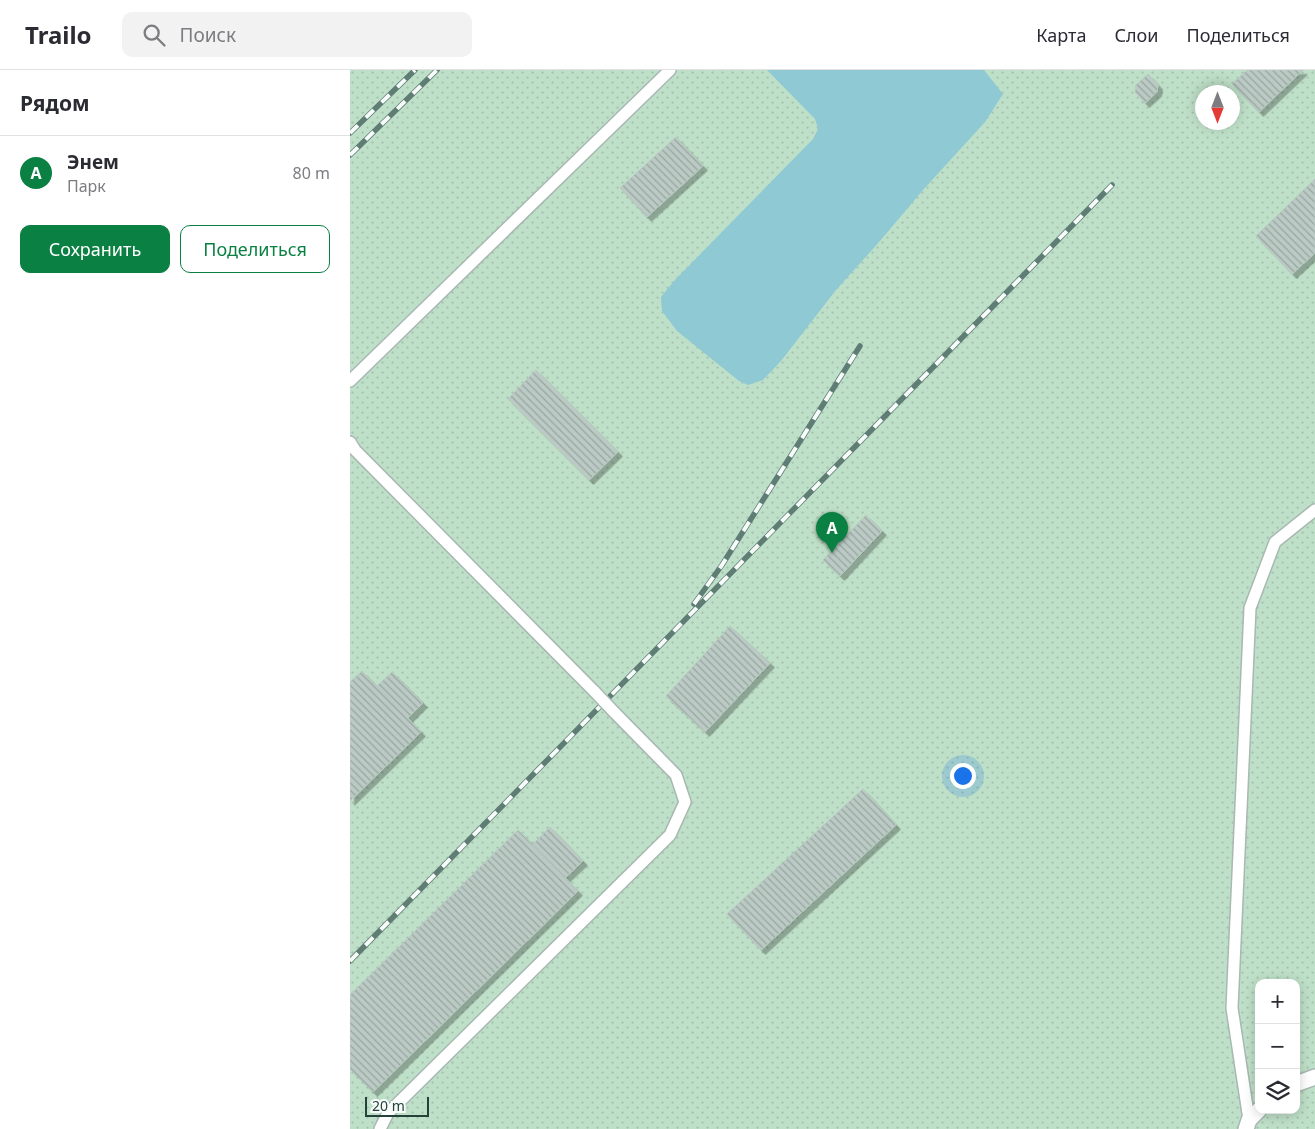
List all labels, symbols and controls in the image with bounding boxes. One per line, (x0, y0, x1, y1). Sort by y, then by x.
search box (122, 12, 472, 57)
text: Trailo (25, 18, 92, 51)
icon: search (140, 21, 168, 49)
text: Поиск (180, 22, 236, 48)
text: Карта (1036, 23, 1086, 47)
text: Слои (1114, 23, 1158, 47)
text: Поделиться (1186, 23, 1290, 47)
north arrow (1195, 85, 1240, 130)
text: Рядом (20, 89, 90, 117)
text: Энем (67, 149, 119, 175)
text: A (30, 162, 42, 184)
text: 80 m (293, 162, 330, 184)
text: Парк (67, 175, 106, 197)
button: Сохранить (20, 225, 170, 273)
button: Поделиться (180, 225, 330, 273)
pin: A (816, 512, 848, 553)
your location (950, 763, 976, 789)
map controls (1255, 979, 1300, 1114)
button: + (1255, 979, 1300, 1024)
button: − (1255, 1024, 1300, 1069)
button: layers (1255, 1069, 1300, 1114)
scale bar (365, 1094, 429, 1117)
text: 20 m (372, 1096, 405, 1115)

